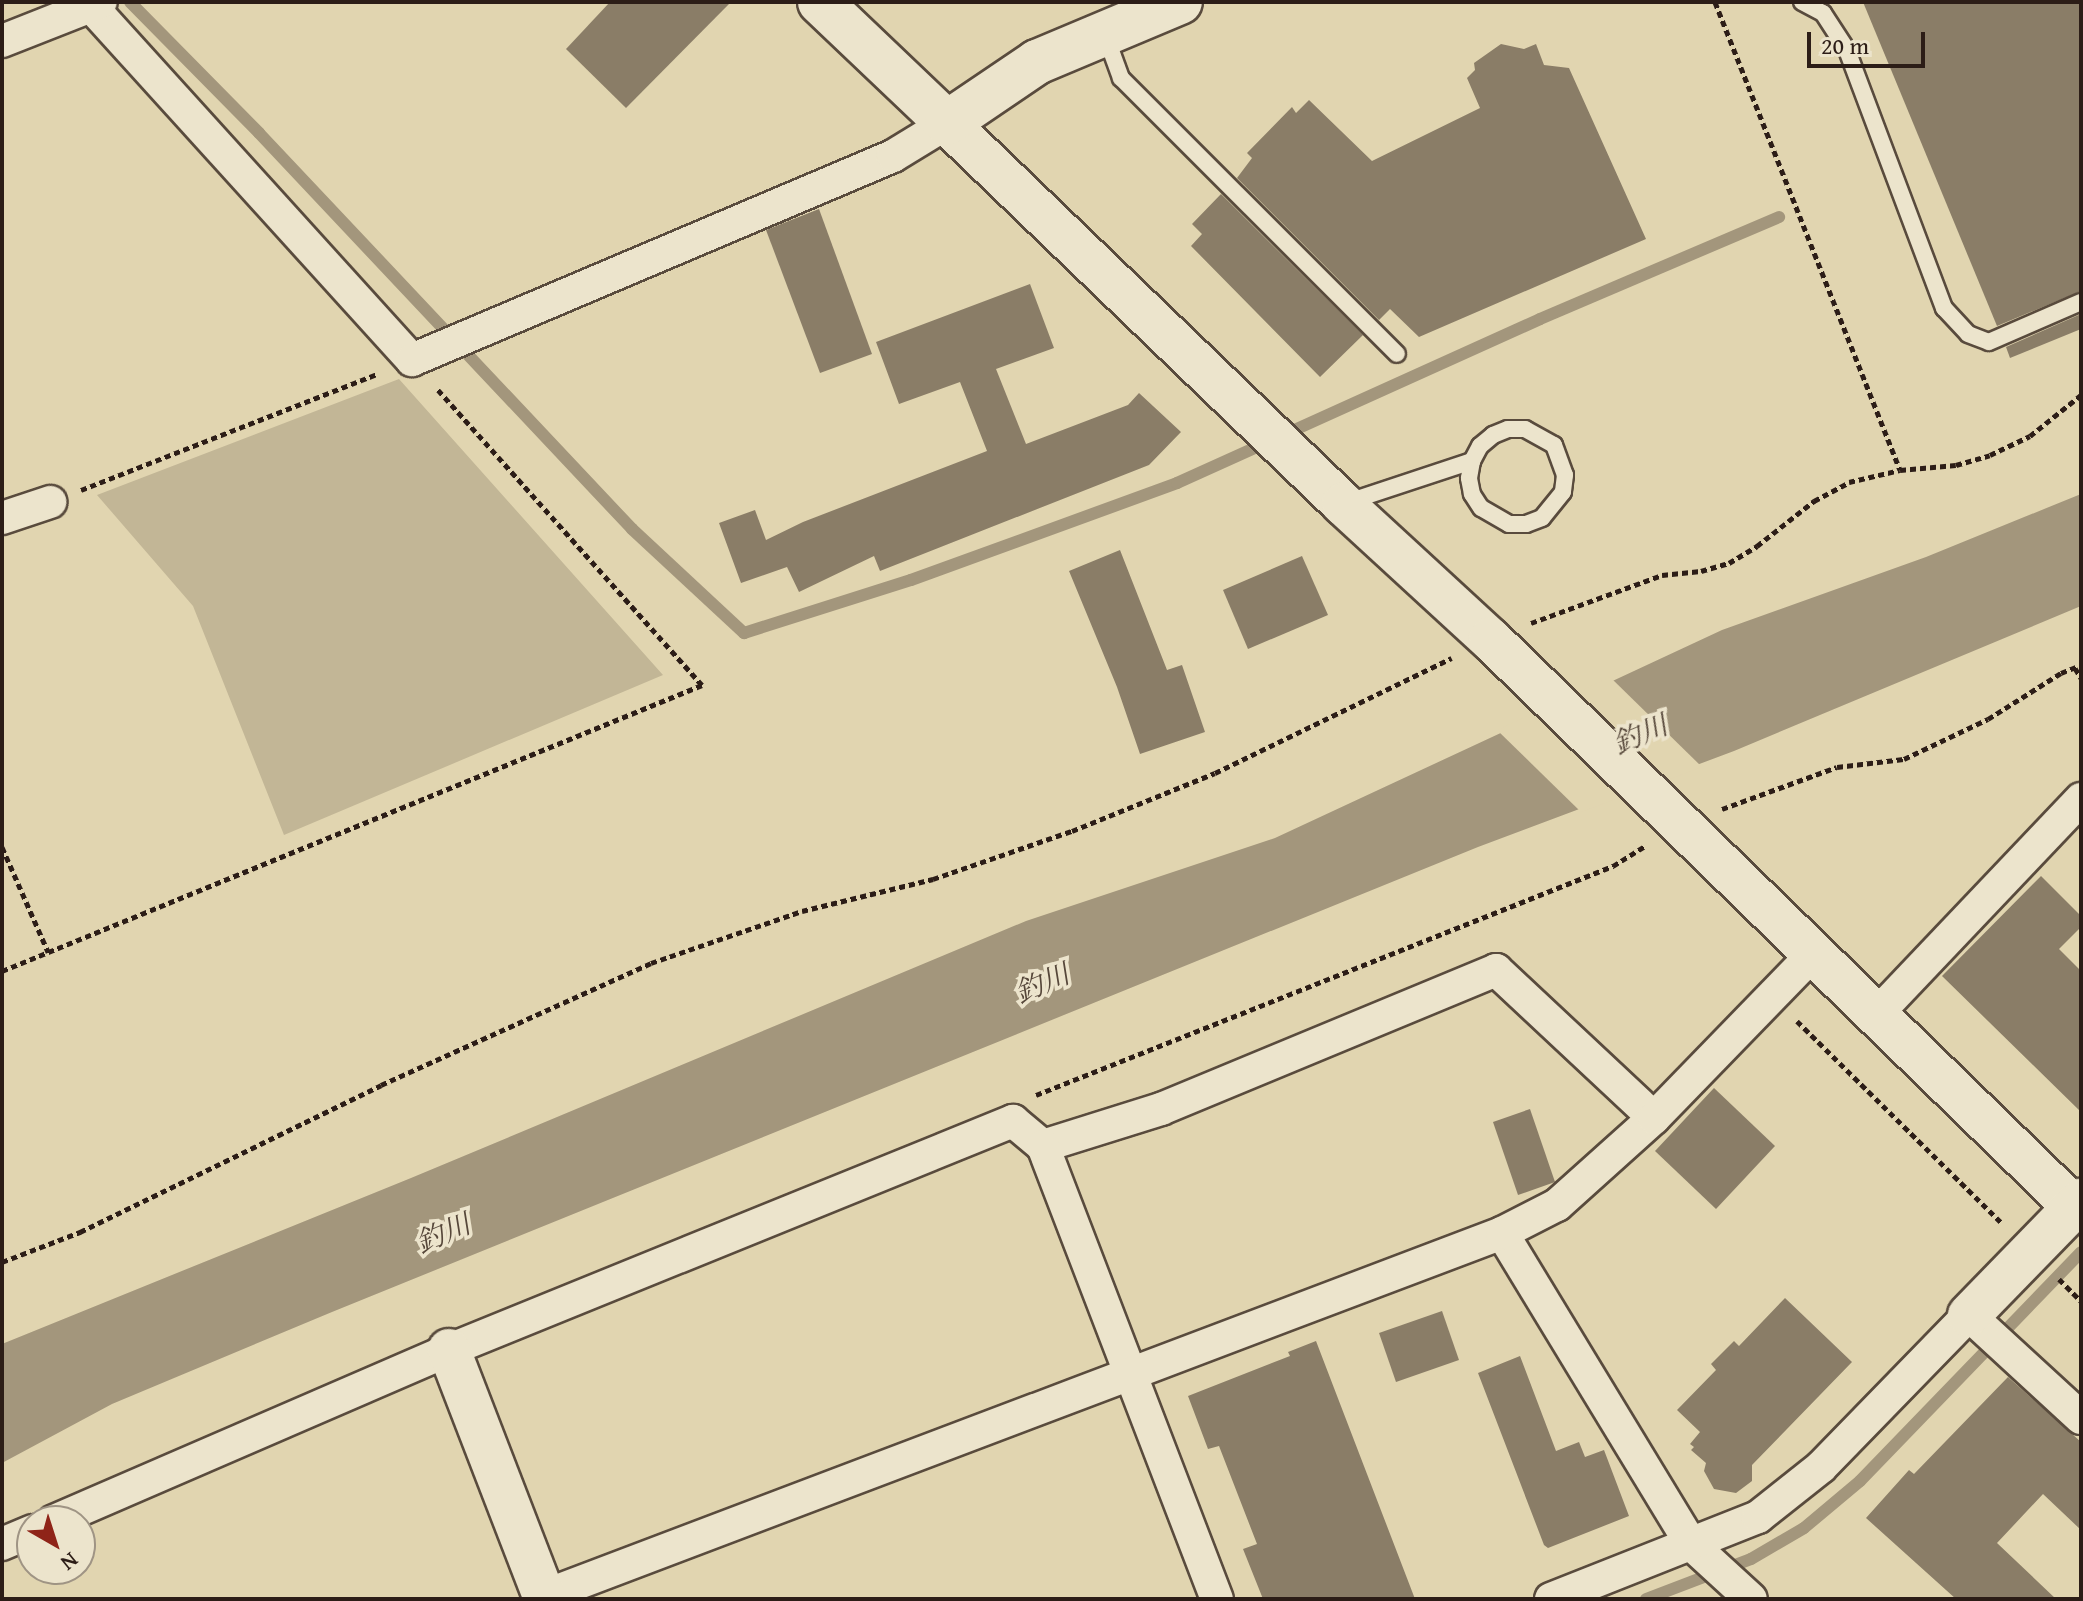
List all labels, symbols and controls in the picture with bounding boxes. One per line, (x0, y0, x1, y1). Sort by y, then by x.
scale bar (1811, 16, 1929, 66)
text: 20 m (1821, 28, 1869, 63)
water label: 釣川 (1608, 708, 1672, 760)
water label: 釣川 (1010, 957, 1074, 1009)
water label: 釣川 (411, 1207, 475, 1259)
north arrow (16, 1505, 96, 1585)
text: N (54, 1545, 86, 1579)

